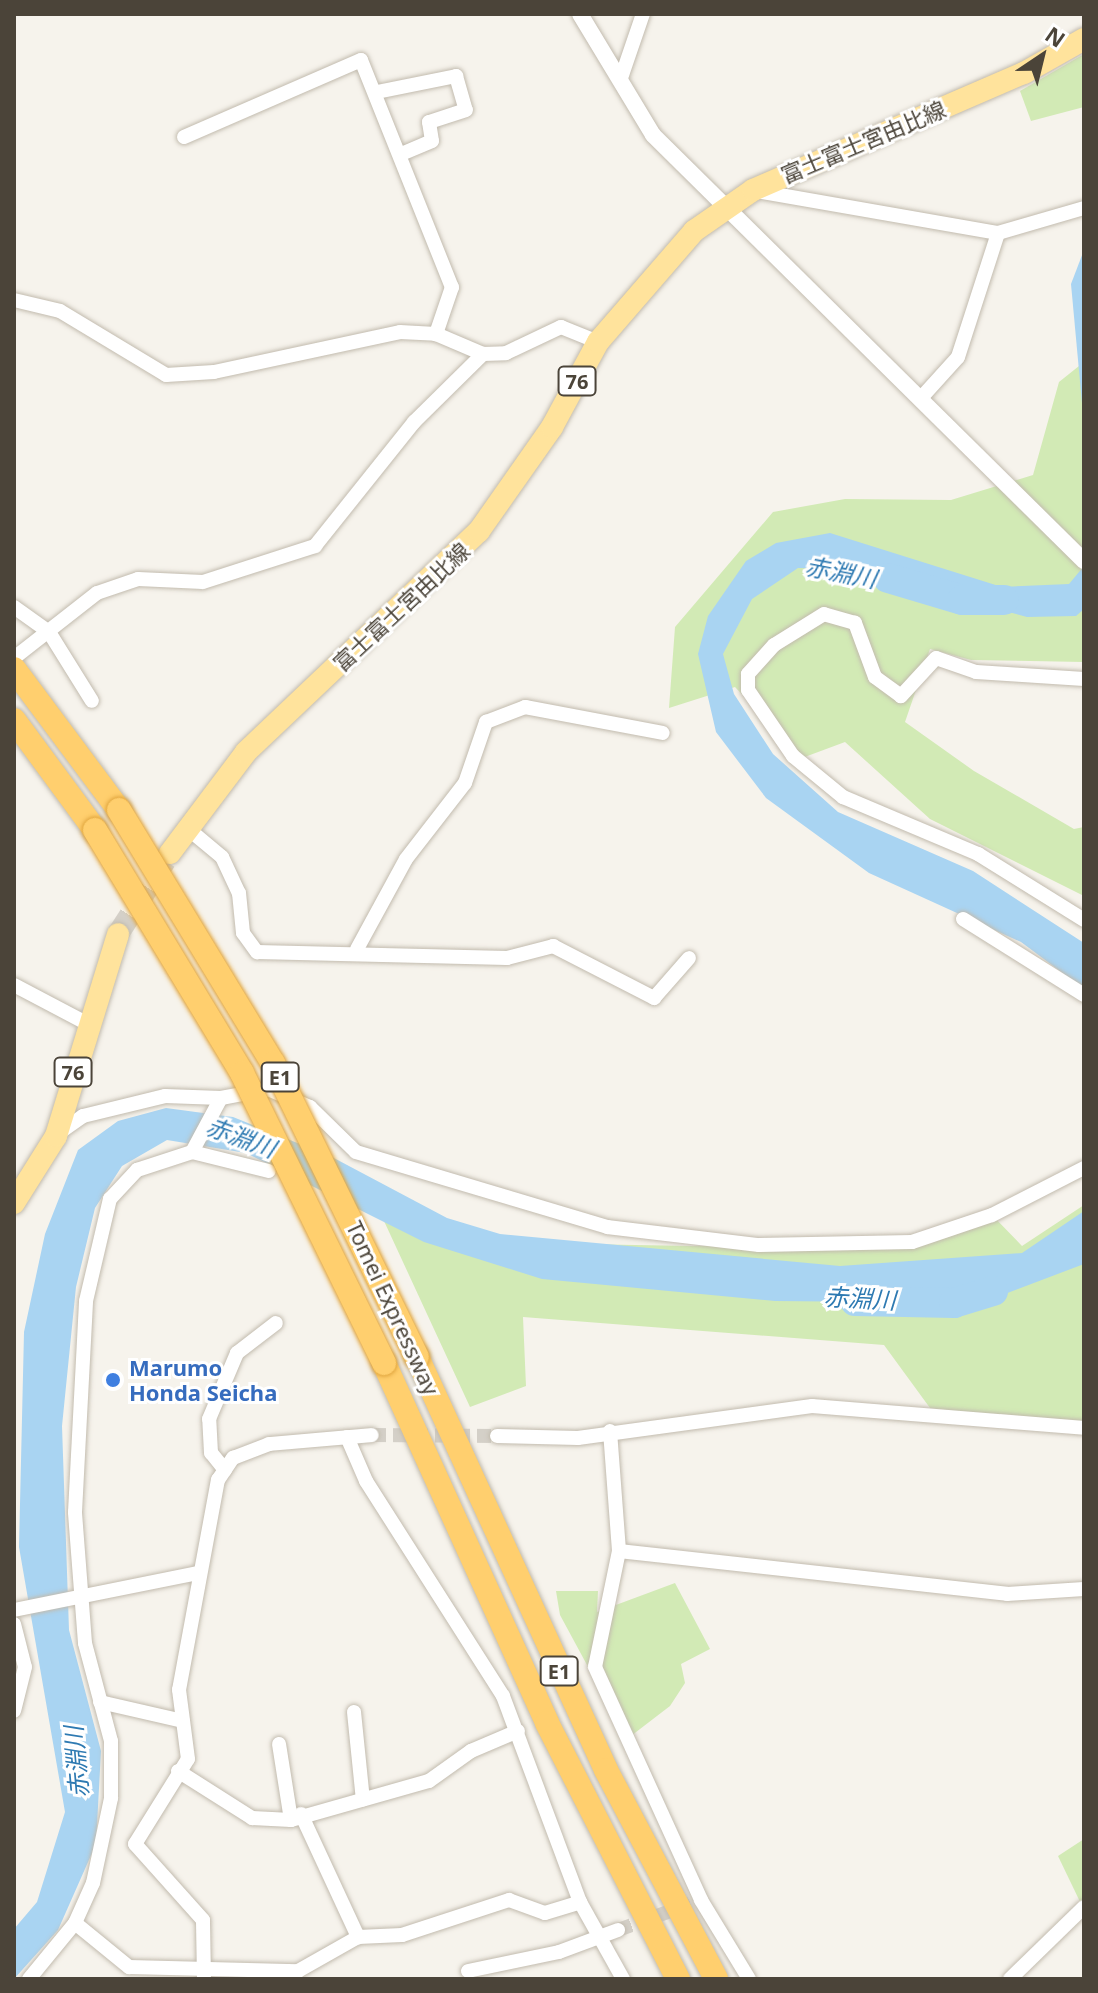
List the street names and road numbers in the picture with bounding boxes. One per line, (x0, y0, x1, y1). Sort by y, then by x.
street label: 富士富士宮由比線 (777, 95, 949, 189)
road number: 76 (557, 365, 597, 397)
street label: 富士富士宮由比線 (328, 537, 474, 677)
road number: 76 (53, 1056, 93, 1088)
road number: E1 (260, 1061, 300, 1093)
street label: Tomei Expressway (341, 1217, 445, 1399)
road number: E1 (539, 1655, 579, 1687)

